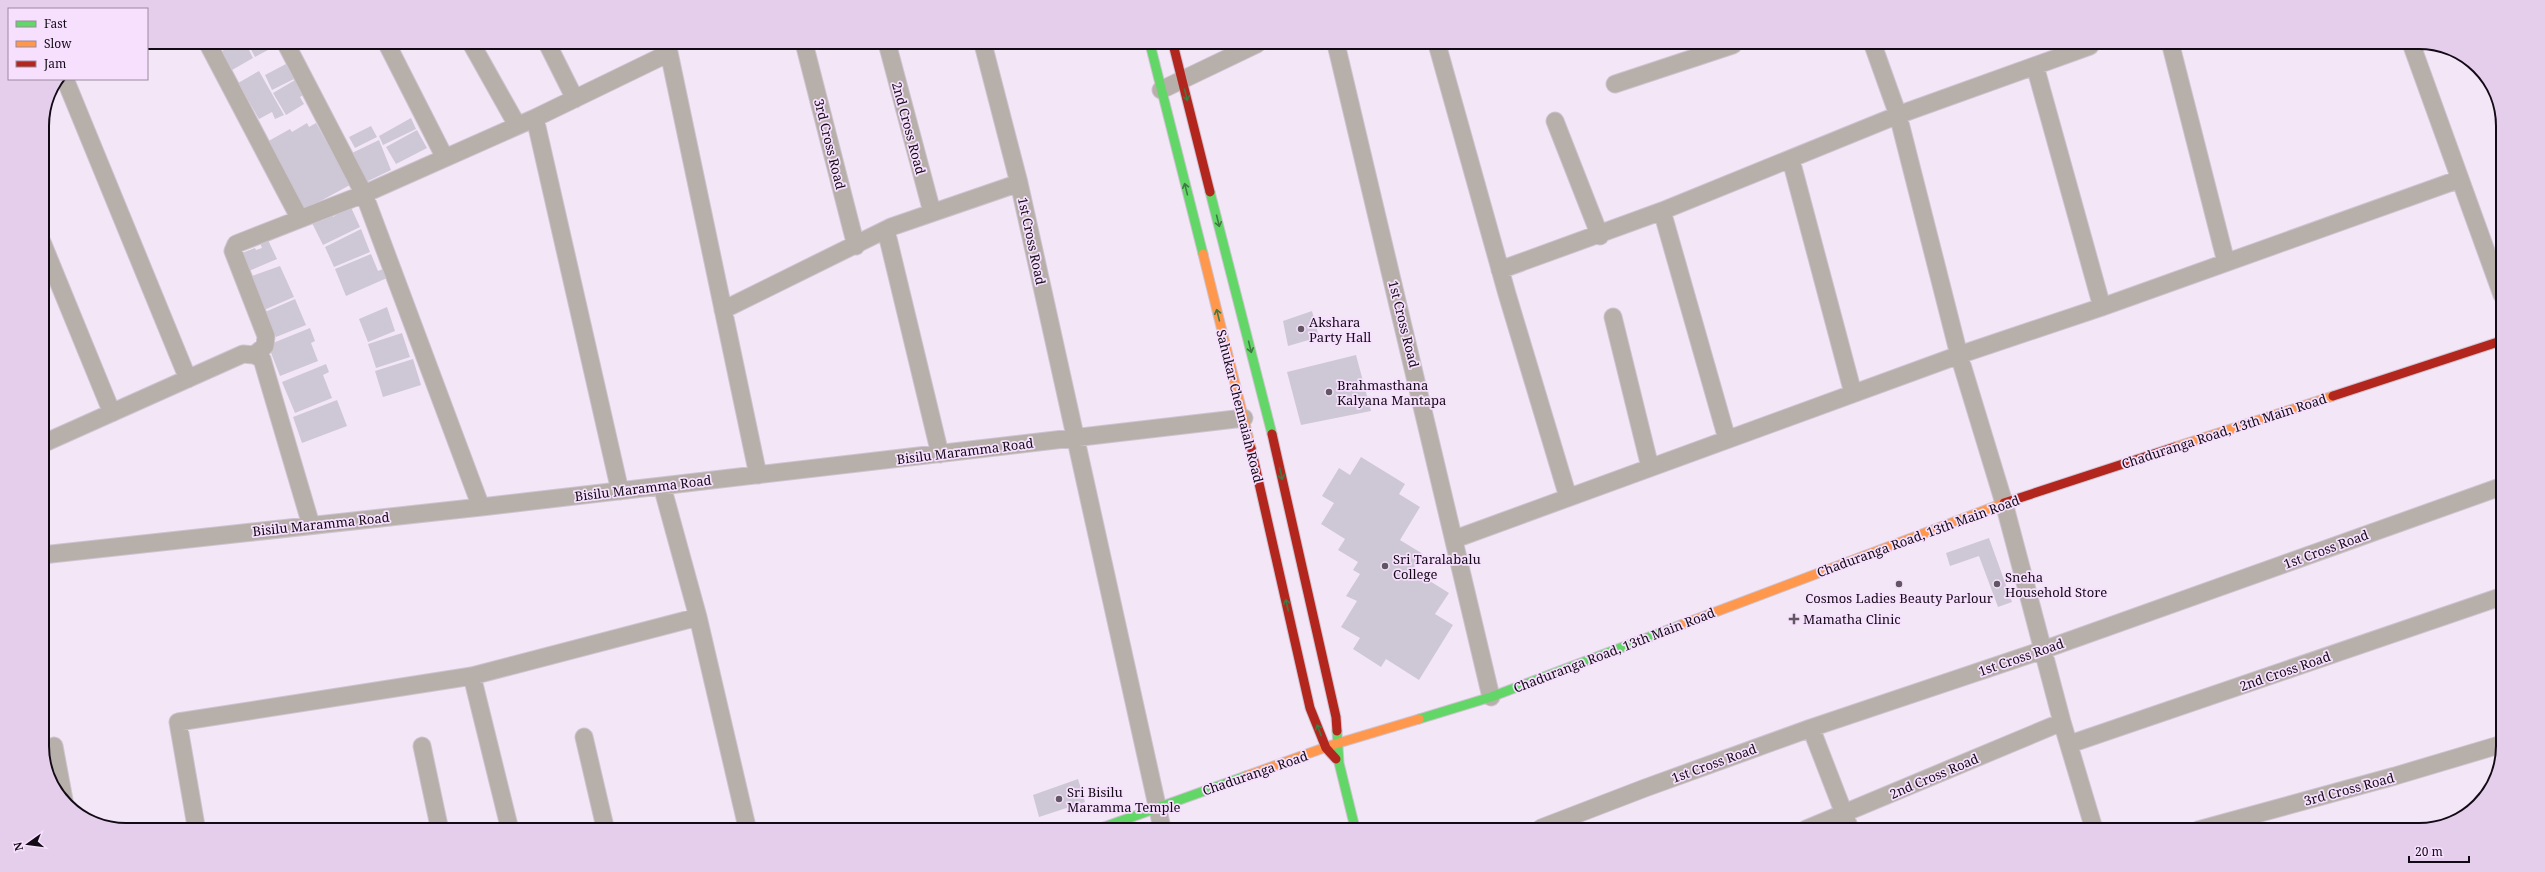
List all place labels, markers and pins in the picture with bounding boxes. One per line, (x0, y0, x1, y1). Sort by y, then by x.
place label: Akshara Party Hall (1309, 313, 1371, 346)
marker: Akshara Party Hall (1296, 324, 1306, 334)
place label: Brahmasthana Kalyana Mantapa (1337, 376, 1446, 409)
marker: Brahmasthana Kalyana Mantapa (1324, 387, 1334, 397)
place label: Sri Taralabalu College (1393, 550, 1481, 583)
marker: Sri Taralabalu College (1380, 561, 1390, 571)
place label: Sneha Household Store (2005, 568, 2107, 601)
marker: Cosmos Ladies Beauty Parlour (1894, 579, 1904, 589)
marker: Sneha Household Store (1992, 579, 2002, 589)
place label: Cosmos Ladies Beauty Parlour (1805, 589, 1993, 607)
place label: Mamatha Clinic (1803, 610, 1901, 628)
marker: Mamatha Clinic (1788, 613, 1800, 625)
place label: Sri Bisilu Maramma Temple (1067, 783, 1181, 816)
marker: Sri Bisilu Maramma Temple (1054, 794, 1064, 804)

